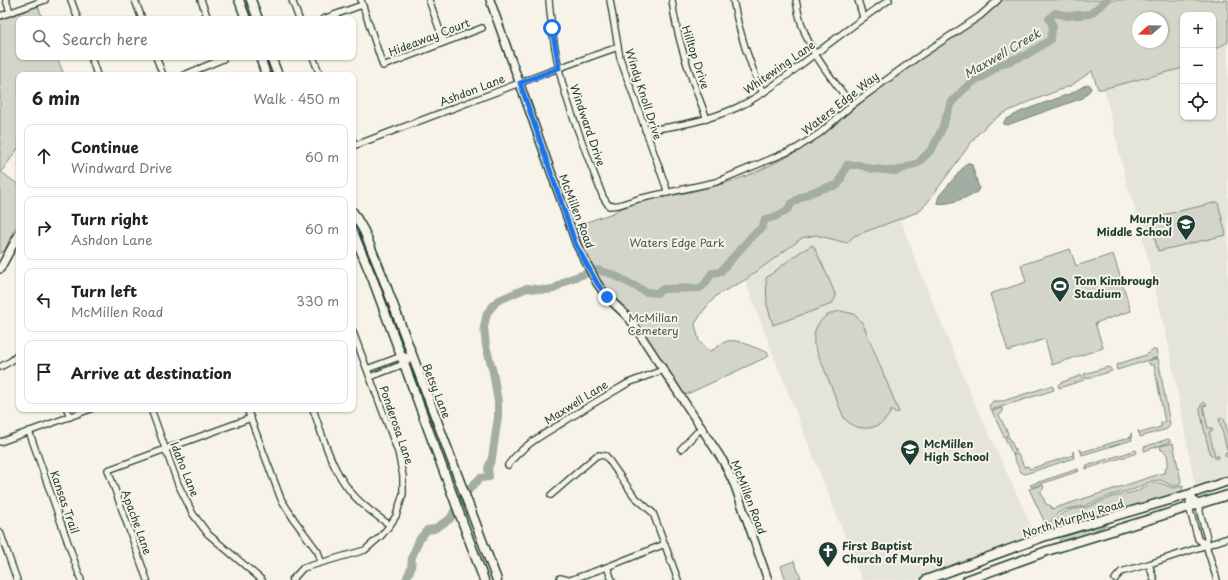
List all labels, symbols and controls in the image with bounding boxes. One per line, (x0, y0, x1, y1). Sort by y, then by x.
north arrow (1132, 12, 1168, 48)
map controls (1180, 12, 1216, 120)
button: + (1180, 12, 1216, 48)
street label: Hideaway Court (386, 14, 473, 60)
search box (16, 16, 356, 60)
route start (543, 19, 561, 37)
street label: Hilltop Drive (678, 23, 714, 91)
water label: Maxwell Creek (960, 23, 1044, 82)
icon: search (30, 27, 52, 49)
text: Search here (62, 27, 148, 50)
street label: Whitewing Lane (740, 36, 818, 98)
street label: Windy Knoll Drive (621, 46, 667, 142)
button: − (1180, 48, 1216, 84)
street label: Waters Edge Way (798, 67, 882, 139)
street label: Ashdon Lane (437, 70, 507, 110)
street label: Windward Drive (566, 82, 610, 168)
button: locate (1180, 84, 1216, 120)
text: 6 min (32, 85, 80, 111)
text: Walk · 450 m (254, 89, 340, 108)
text: Continue (71, 135, 139, 158)
icon: ahead (33, 145, 55, 167)
text: 60 m (305, 147, 339, 166)
text: Windward Drive (71, 158, 172, 177)
street label: McMillen Road (555, 171, 599, 251)
text: Turn right (71, 207, 148, 230)
place label: Murphy Middle School (1097, 210, 1172, 240)
school or university icon: Murphy Middle School (1175, 213, 1197, 241)
icon: right (33, 217, 55, 239)
text: 60 m (305, 219, 339, 238)
text: Ashdon Lane (71, 230, 152, 249)
park label: Waters Edge Park (629, 234, 725, 251)
place label: Tom Kimbrough Stadium (1074, 272, 1159, 302)
sports icon: Tom Kimbrough Stadium (1049, 275, 1071, 303)
text: Turn left (71, 279, 137, 302)
route end (598, 288, 616, 306)
icon: left (33, 289, 55, 311)
text: 330 m (296, 291, 339, 310)
text: McMillen Road (71, 302, 163, 321)
park label: McMillan Cemetery (627, 309, 679, 339)
icon: arrive (33, 361, 55, 383)
text: Arrive at destination (71, 361, 232, 384)
street label: Betsy Lane (418, 361, 456, 421)
street label: Maxwell Lane (541, 376, 611, 428)
street label: Ponderosa Lane (376, 383, 418, 467)
place label: McMillen High School (924, 435, 989, 465)
school or university icon: McMillen High School (899, 438, 921, 466)
street label: Idaho Lane (166, 439, 204, 499)
street label: McMillen Road (727, 457, 771, 537)
street label: Kansas Trail (46, 468, 84, 536)
street label: Apache Lane (117, 487, 157, 557)
street label: North Murphy Road (1020, 494, 1126, 542)
place label: First Baptist Church of Murphy (842, 537, 943, 567)
church icon: First Baptist Church of Murphy (817, 540, 839, 568)

